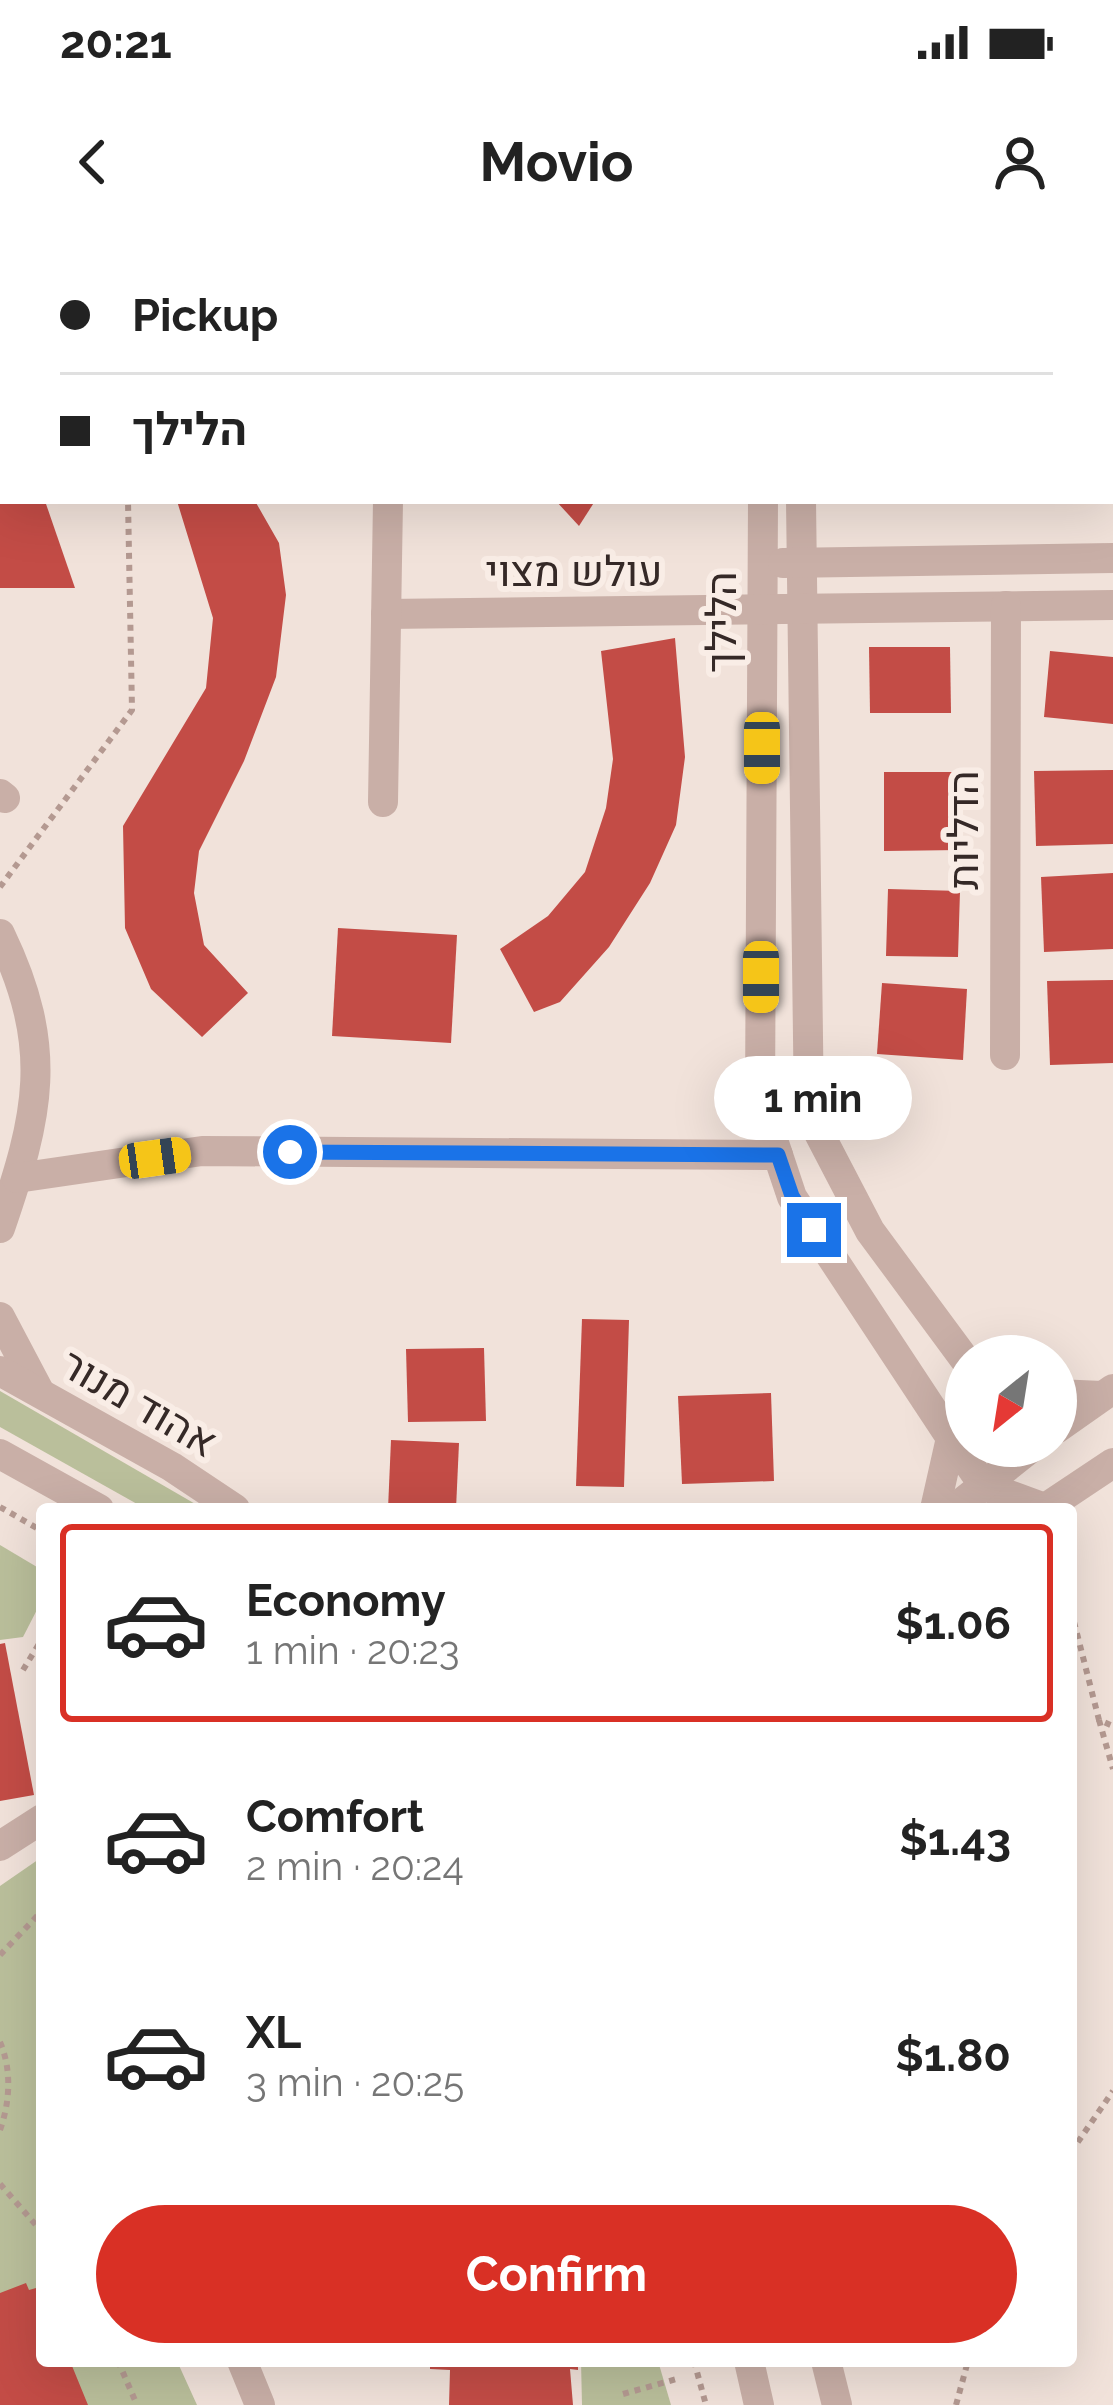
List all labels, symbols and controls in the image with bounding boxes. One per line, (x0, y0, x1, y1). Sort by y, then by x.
text: 20:21 (60, 16, 172, 69)
icon: back (60, 129, 126, 195)
icon: person (987, 129, 1053, 195)
text: Movio (479, 130, 634, 194)
text: Pickup (132, 289, 278, 342)
text: הלילך (132, 403, 247, 456)
street label: עולש מצוי (486, 547, 662, 596)
street label: הלילך (697, 571, 746, 673)
car (744, 712, 780, 784)
street label: הדליות (939, 770, 988, 890)
car (743, 941, 779, 1013)
callout: 1 min (715, 1056, 913, 1140)
text: 1 min (764, 1075, 862, 1121)
route start (263, 1125, 317, 1179)
car (117, 1135, 193, 1181)
route end (787, 1203, 841, 1257)
north arrow (945, 1335, 1077, 1467)
map controls (945, 1335, 1077, 1467)
street label: אהוד מנור (52, 1339, 226, 1467)
icon: car (102, 1569, 210, 1677)
text: Economy (246, 1574, 446, 1627)
text: $1.06 (895, 1597, 1011, 1650)
text: 1 min · 20:23 (246, 1627, 460, 1673)
icon: car (102, 1785, 210, 1893)
text: Comfort (246, 1790, 424, 1843)
text: $1.43 (899, 1813, 1011, 1866)
text: 2 min · 20:24 (246, 1843, 464, 1889)
icon: car (102, 2001, 210, 2109)
text: XL (246, 2006, 301, 2059)
text: $1.80 (895, 2029, 1011, 2082)
text: 3 min · 20:25 (246, 2059, 464, 2105)
button: Confirm (96, 2205, 1017, 2343)

